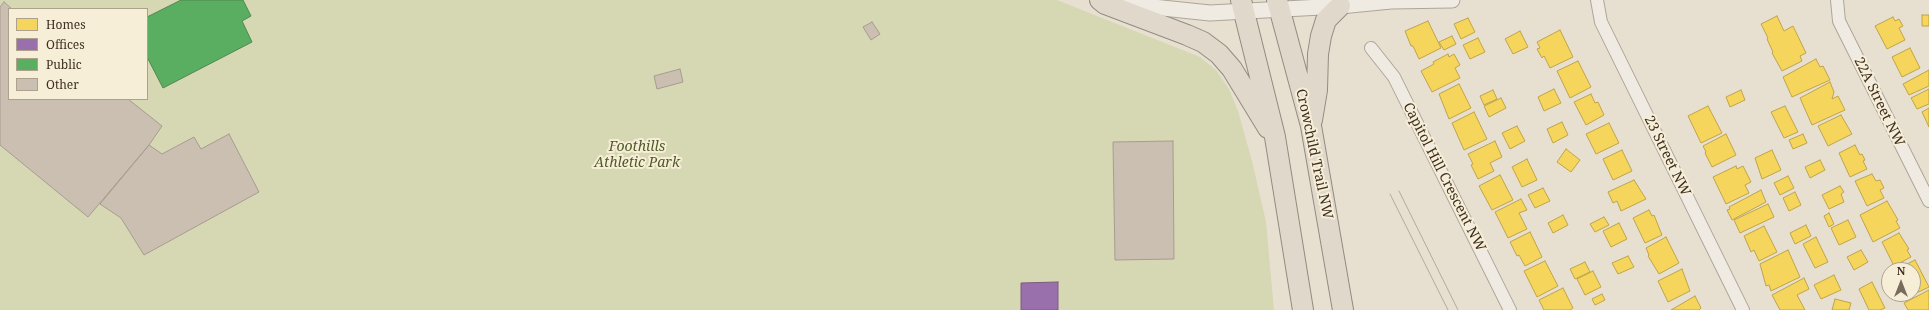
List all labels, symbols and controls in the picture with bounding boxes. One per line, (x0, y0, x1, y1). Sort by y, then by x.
legend (8, 8, 148, 100)
text: Homes (46, 16, 86, 33)
text: Offices (46, 36, 85, 53)
street label: 22A Street NW (1850, 55, 1908, 149)
text: Public (46, 56, 82, 73)
text: Other (46, 76, 79, 93)
street label: Crowchild Trail NW (1292, 87, 1336, 221)
street label: Capitol Hill Crescent NW (1399, 100, 1489, 254)
street label: 23 Street NW (1640, 113, 1694, 199)
park label: Foothills Athletic Park (594, 139, 680, 172)
north arrow (1881, 262, 1921, 302)
text: N (1897, 263, 1905, 278)

